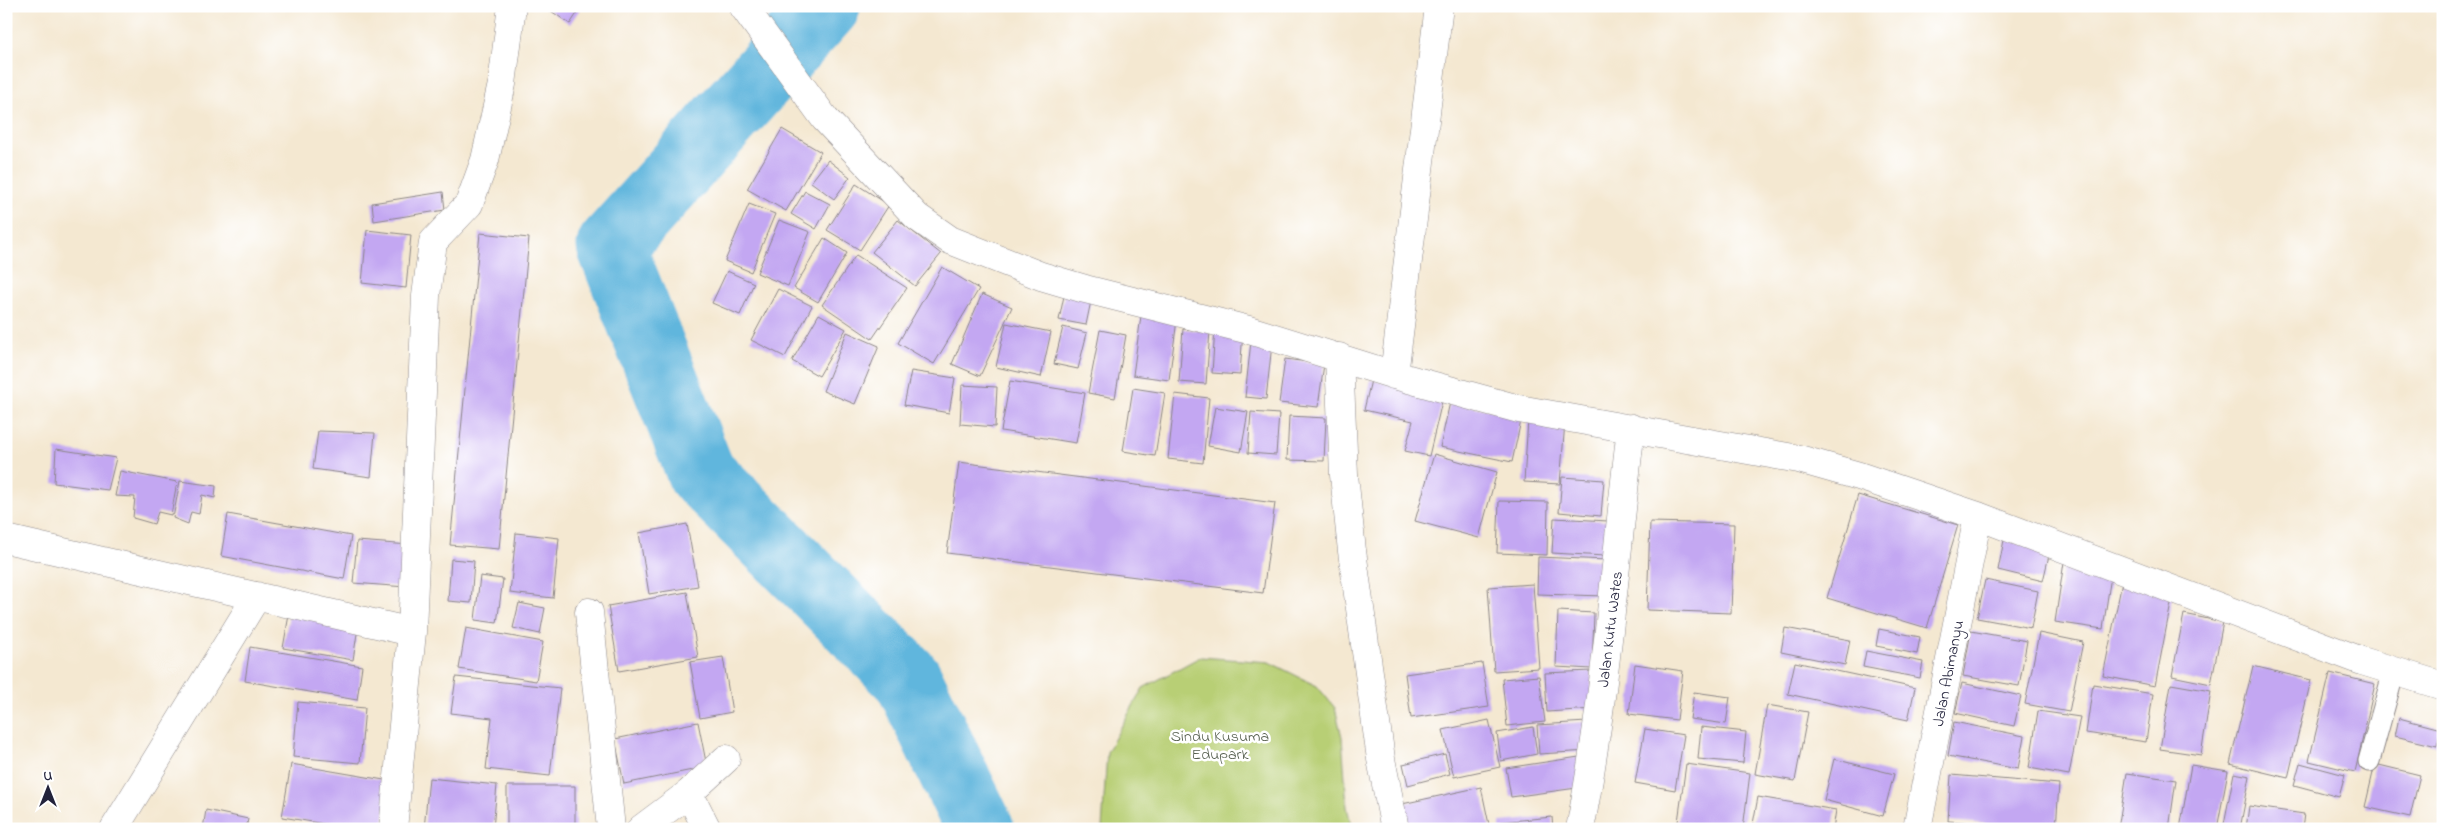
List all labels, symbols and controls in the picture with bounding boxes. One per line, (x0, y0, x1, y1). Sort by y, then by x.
street label: Jalan Kutu Wates (1592, 570, 1630, 689)
street label: Jalan Abimanyu (1927, 618, 1971, 729)
park label: Sindu Kusuma Edupark (1171, 725, 1269, 767)
north arrow (22, 762, 72, 812)
text: U (44, 766, 53, 787)

